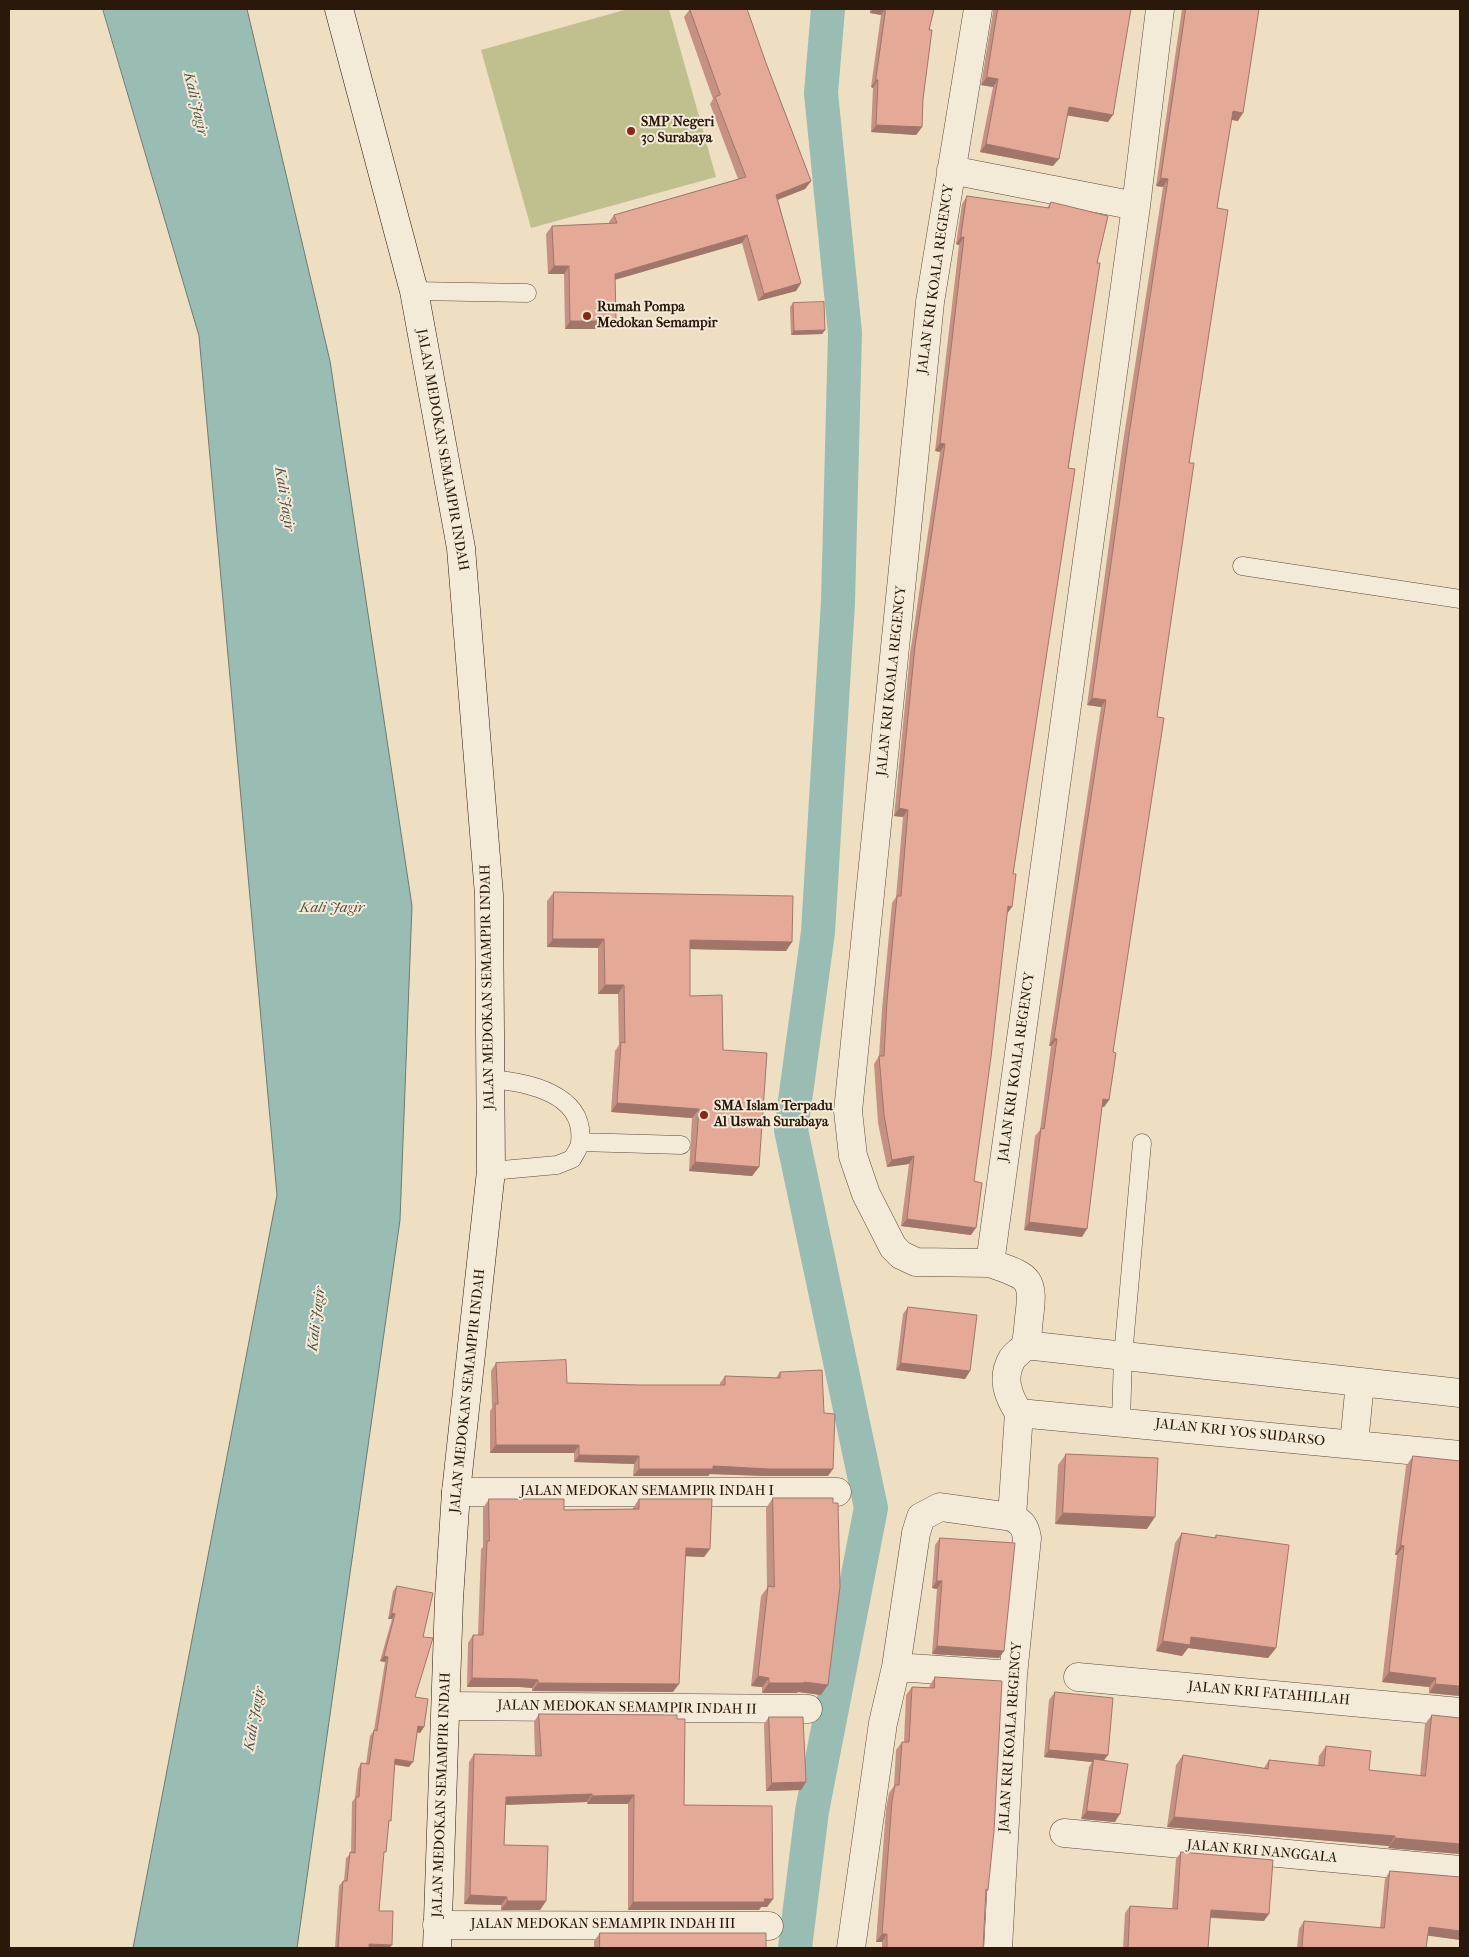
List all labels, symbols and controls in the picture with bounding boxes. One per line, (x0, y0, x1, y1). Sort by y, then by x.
water label: Kali Jagir (179, 70, 211, 138)
place label: SMP Negeri 30 Surabaya (641, 115, 714, 148)
marker: SMP Negeri 30 Surabaya (625, 125, 637, 137)
street label: JALAN KRI KOALA REGENCY (914, 183, 958, 375)
place label: Rumah Pompa Medokan Semampir (597, 300, 718, 332)
marker: Rumah Pompa Medokan Semampir (581, 310, 593, 322)
street label: JALAN MEDOKAN SEMAMPIR INDAH (412, 328, 472, 572)
water label: Kali Jagir (270, 466, 298, 532)
street label: JALAN KRI KOALA REGENCY (874, 585, 910, 777)
street label: JALAN MEDOKAN SEMAMPIR INDAH (477, 864, 499, 1110)
water label: Kali Jagir (300, 899, 364, 917)
street label: JALAN KRI KOALA REGENCY (995, 971, 1039, 1163)
place label: SMA Islam Terpadu Al Uswah Surabaya (714, 1099, 833, 1132)
marker: SMA Islam Terpadu Al Uswah Surabaya (698, 1109, 710, 1121)
street label: JALAN MEDOKAN SEMAMPIR INDAH (447, 1268, 489, 1514)
water label: Kali Jagir (304, 1286, 330, 1352)
street label: JALAN KRI YOS SUDARSO (1154, 1416, 1326, 1450)
street label: JALAN MEDOKAN SEMAMPIR INDAH I (520, 1484, 774, 1500)
street label: JALAN KRI KOALA REGENCY (996, 1641, 1026, 1833)
street label: JALAN MEDOKAN SEMAMPIR INDAH (429, 1672, 455, 1918)
street label: JALAN KRI FATAHILLAH (1187, 1679, 1351, 1709)
water label: Kali Jagir (241, 1685, 269, 1753)
street label: JALAN MEDOKAN SEMAMPIR INDAH II (497, 1697, 757, 1719)
street label: JALAN KRI NANGGALA (1186, 1837, 1338, 1867)
street label: JALAN MEDOKAN SEMAMPIR INDAH III (471, 1917, 735, 1933)

